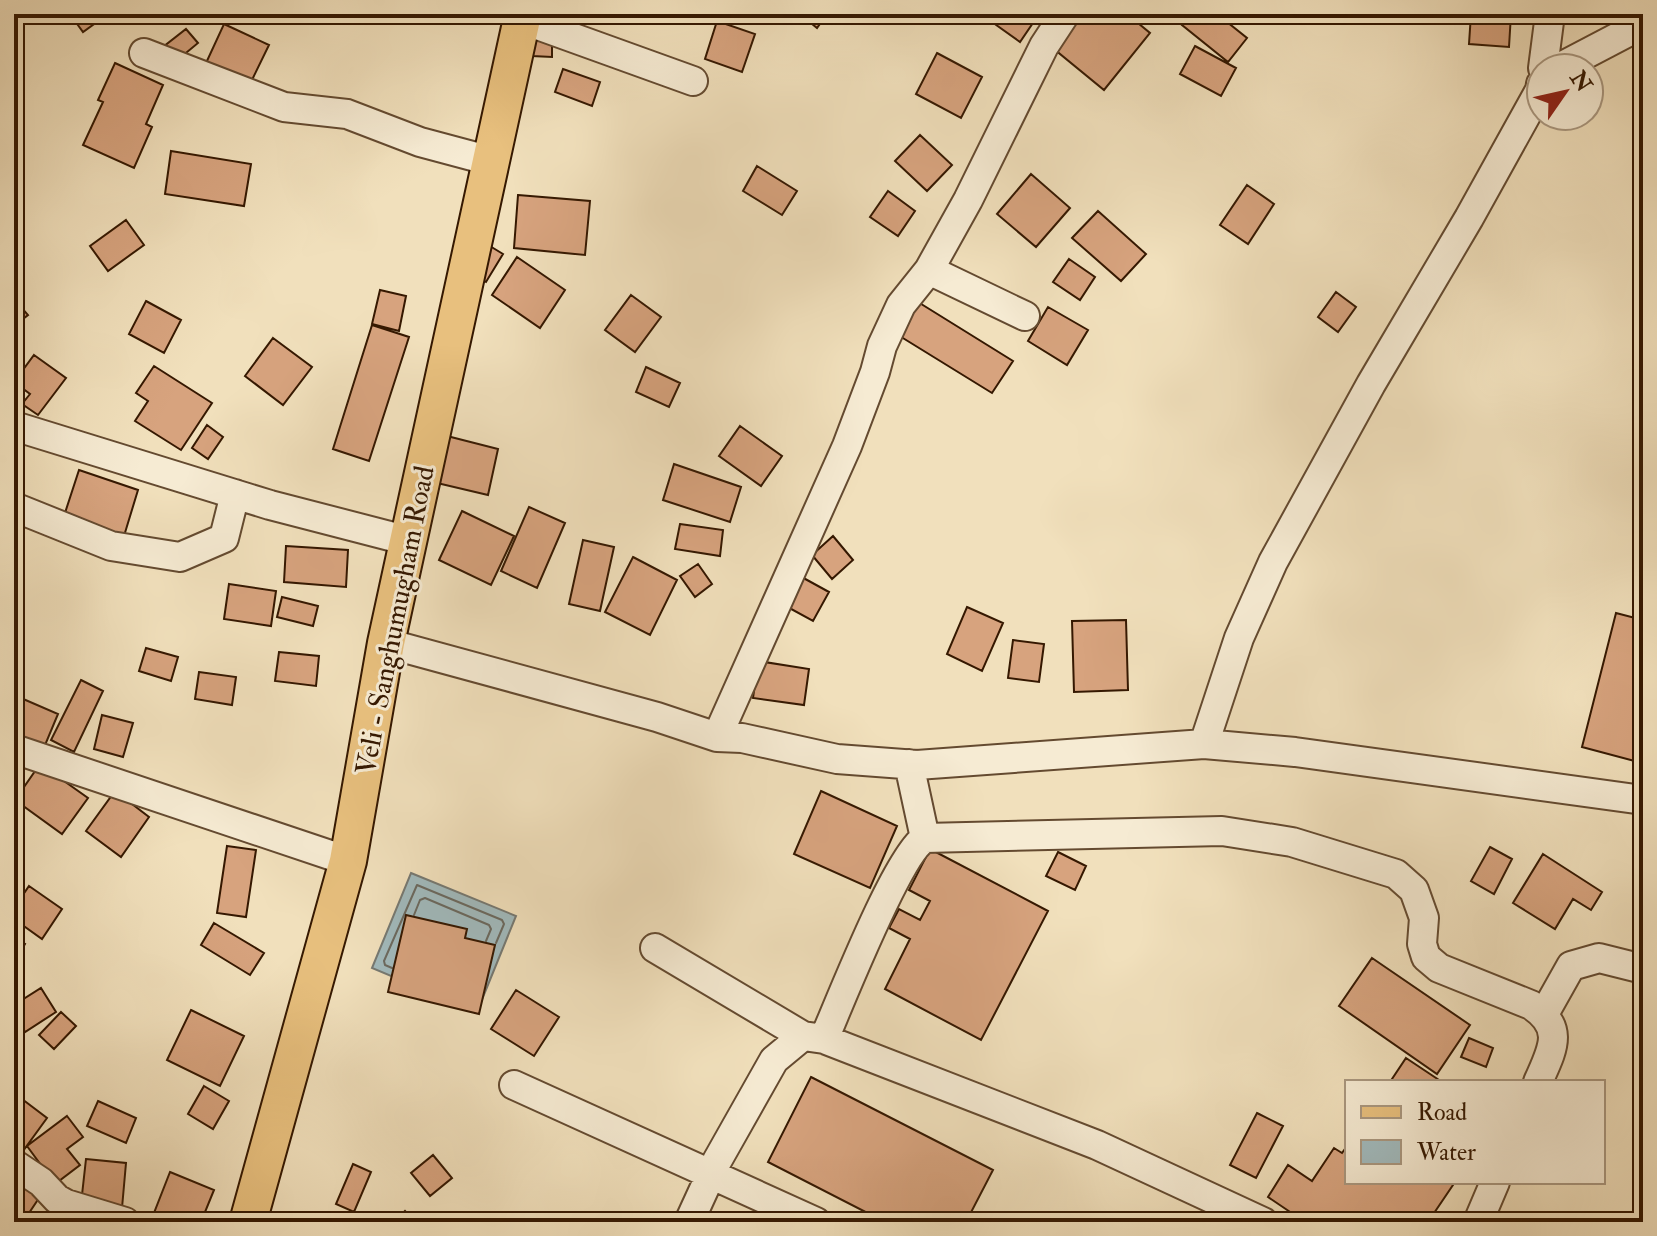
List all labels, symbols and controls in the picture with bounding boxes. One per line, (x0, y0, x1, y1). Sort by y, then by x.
north arrow (1525, 52, 1605, 132)
text: N (1563, 65, 1598, 98)
street label: Veli - Sanghumugham Road (348, 463, 443, 778)
legend (1345, 1080, 1605, 1184)
text: Road (1417, 1097, 1467, 1128)
text: Water (1416, 1137, 1476, 1168)

